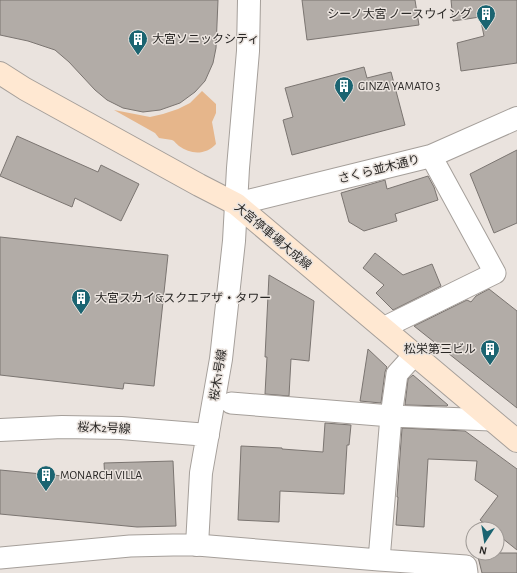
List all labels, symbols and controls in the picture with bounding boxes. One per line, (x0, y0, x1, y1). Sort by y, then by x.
building icon: シーノ大宮 ノースウイング (475, 3, 497, 31)
place label: シーノ大宮 ノースウイング (327, 7, 472, 20)
building icon: 大宮ソニックシティ (127, 28, 149, 56)
place label: 大宮ソニックシティ (152, 33, 259, 45)
building icon: GINZA YAMATO 3 (333, 75, 355, 103)
place label: GINZA YAMATO 3 (358, 80, 440, 92)
street label: さくら並木通り (337, 152, 421, 185)
street label: 大宮停車場大成線 (232, 200, 314, 271)
building icon: 大宮スカイ&スクエアザ・タワー (70, 287, 92, 315)
place label: 大宮スカイ&スクエアザ・タワー (95, 292, 271, 304)
building icon: 松栄第三ビル (479, 338, 501, 366)
place label: 松栄第三ビル (404, 342, 476, 355)
street label: 桜木1号線 (207, 348, 228, 402)
street label: 桜木2号線 (77, 420, 131, 435)
building icon: MONARCH VILLA (35, 464, 57, 492)
place label: MONARCH VILLA (60, 469, 142, 481)
north arrow (465, 521, 505, 561)
text: N (478, 544, 488, 556)

